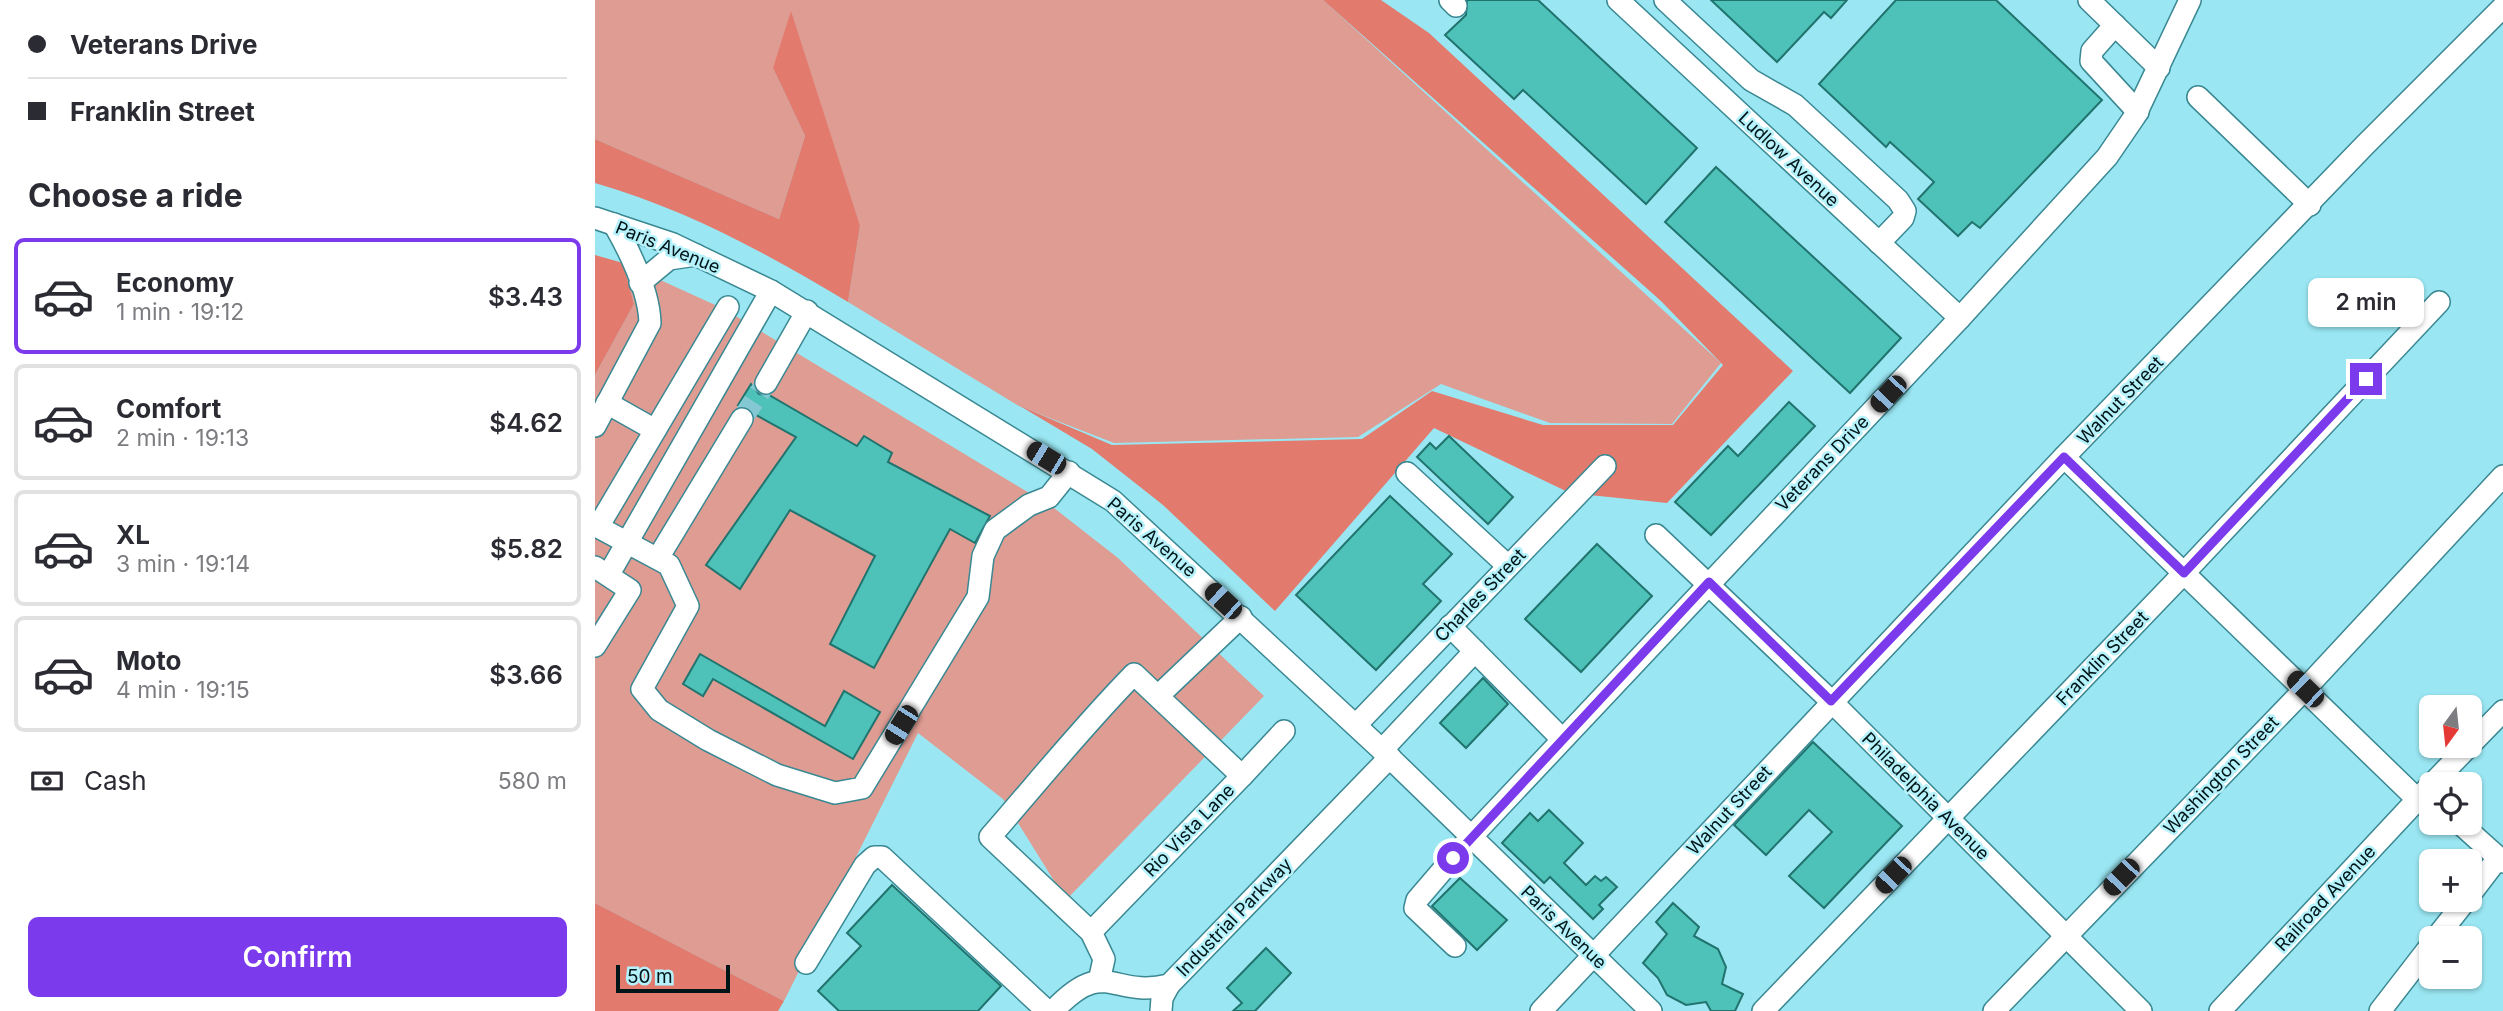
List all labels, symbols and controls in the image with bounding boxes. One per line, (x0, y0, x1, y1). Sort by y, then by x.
text: Veterans Drive (70, 29, 258, 60)
text: Franklin Street (70, 96, 255, 127)
street label: Ludlow Avenue (1734, 107, 1844, 211)
text: Choose a ride (28, 176, 243, 215)
street label: Paris Avenue (613, 217, 723, 277)
icon: car (32, 265, 95, 328)
text: Economy (116, 267, 234, 298)
callout: 2 min (2308, 278, 2424, 326)
text: $3.43 (488, 281, 563, 312)
text: 2 min (2336, 288, 2396, 316)
text: 1 min · 19:12 (116, 298, 244, 326)
street label: Walnut Street (2073, 352, 2167, 448)
route end (2350, 363, 2382, 395)
car (1866, 371, 1911, 417)
icon: car (32, 391, 95, 454)
text: Comfort (116, 393, 221, 424)
text: $4.62 (489, 407, 563, 438)
street label: Veterans Drive (1771, 411, 1873, 515)
text: 2 min · 19:13 (116, 424, 249, 452)
car (1023, 438, 1070, 478)
street label: Paris Avenue (1103, 493, 1201, 581)
icon: car (32, 517, 95, 580)
text: XL (116, 519, 150, 550)
text: $5.82 (490, 533, 563, 564)
street label: Charles Street (1430, 544, 1530, 646)
text: 3 min · 19:14 (116, 550, 250, 578)
car (1201, 579, 1246, 623)
street label: Franklin Street (2052, 606, 2152, 709)
icon: car (32, 643, 95, 706)
text: Moto (116, 645, 181, 676)
text: $3.66 (489, 659, 563, 690)
car (2283, 667, 2328, 711)
text: 4 min · 19:15 (116, 676, 250, 704)
north arrow (2419, 695, 2481, 758)
map controls (2419, 695, 2482, 989)
car (881, 702, 922, 748)
street label: Washington Street (2159, 711, 2283, 838)
street label: Philadelphia Avenue (1858, 728, 1994, 864)
street label: Walnut Street (1682, 761, 1776, 859)
icon: cash (28, 762, 66, 800)
text: Cash (84, 765, 147, 796)
text: 580 m (498, 767, 567, 795)
button: locate (2419, 772, 2482, 835)
street label: Rio Vista Lane (1140, 779, 1238, 881)
street label: Railroad Avenue (2271, 841, 2379, 955)
route start (1437, 842, 1469, 874)
button: + (2419, 849, 2482, 912)
street label: Industrial Parkway (1172, 853, 1296, 981)
car (1871, 853, 1916, 897)
car (2099, 855, 2144, 899)
street label: Paris Avenue (1517, 881, 1611, 973)
button: Confirm (28, 917, 567, 997)
button: − (2419, 926, 2482, 989)
scale bar (616, 962, 730, 994)
text: 50 m (627, 965, 673, 988)

